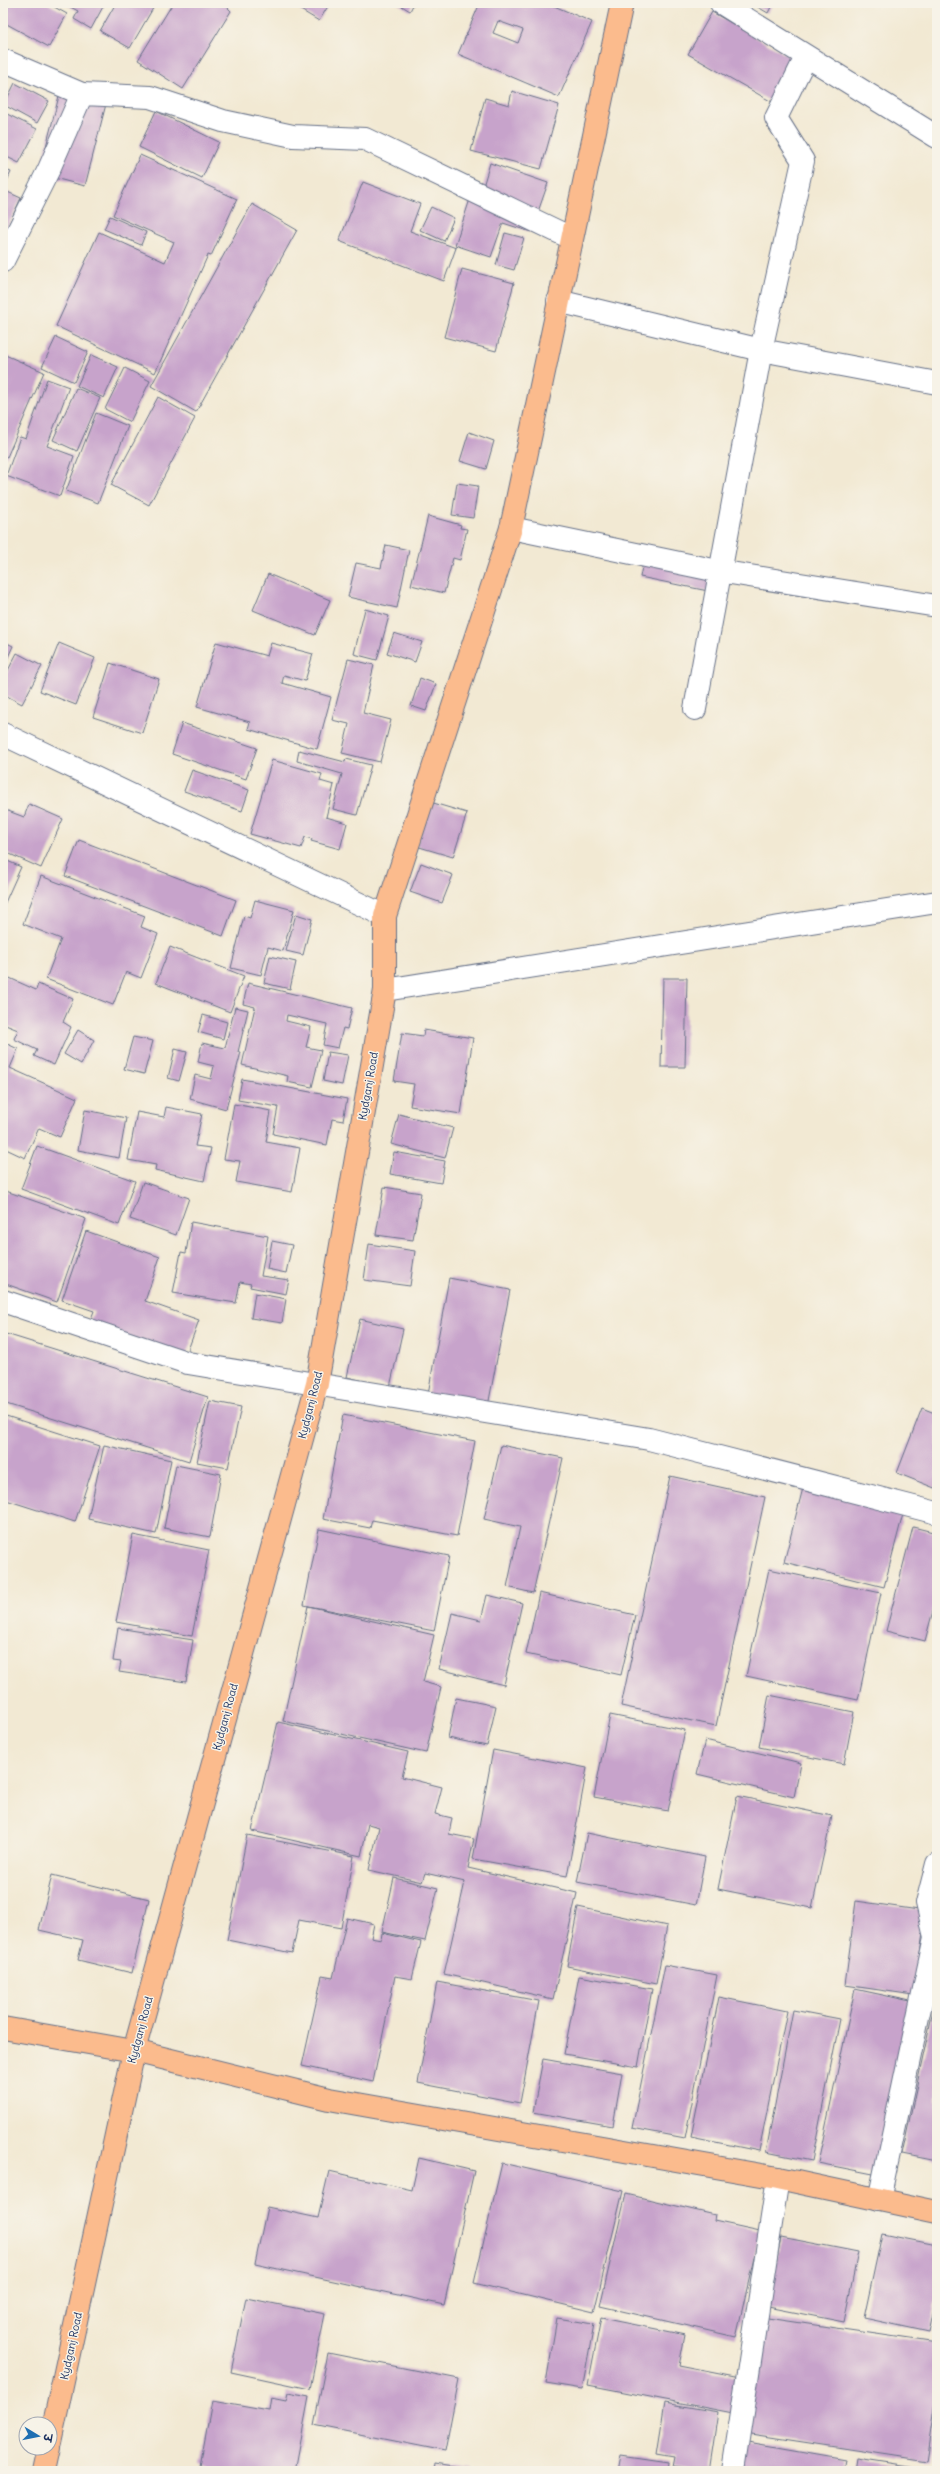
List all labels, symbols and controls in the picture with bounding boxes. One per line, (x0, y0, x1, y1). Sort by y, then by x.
street label: Kydganj Road (355, 1050, 381, 1121)
street label: Kydganj Road (295, 1369, 325, 1440)
street label: Kydganj Road (209, 1681, 241, 1752)
street label: Kydganj Road (124, 1994, 156, 2065)
street label: Kydganj Road (57, 2310, 85, 2381)
north arrow (18, 2416, 58, 2456)
text: उ (40, 2432, 56, 2444)

